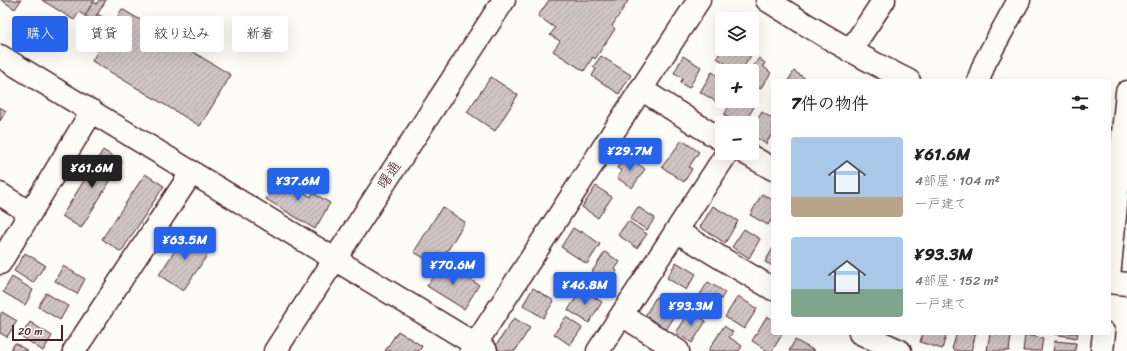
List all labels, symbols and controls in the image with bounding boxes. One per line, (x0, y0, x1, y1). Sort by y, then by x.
map controls (715, 12, 759, 160)
button: layers (715, 12, 759, 56)
chip: 購入 (12, 16, 68, 52)
chip: 賃貸 (76, 16, 132, 52)
chip: 絞り込み (140, 16, 224, 52)
chip: 新着 (232, 16, 288, 52)
button: + (715, 64, 759, 108)
text: 7件の物件 (791, 88, 869, 118)
icon: filters (1069, 92, 1091, 114)
button: − (715, 116, 759, 160)
pin: ¥29.7M (597, 138, 663, 172)
text: ¥29.7M (608, 139, 652, 162)
text: ¥61.6M (915, 139, 970, 169)
icon: home (823, 153, 871, 201)
pin: ¥61.6M (59, 155, 125, 189)
street label: 曙通 (370, 155, 408, 195)
text: ¥61.6M (71, 156, 113, 179)
pin: ¥37.6M (265, 168, 331, 202)
text: ¥37.6M (276, 169, 320, 192)
text: 4部屋 · 104 m² (915, 169, 1000, 192)
text: 一戸建て (915, 192, 967, 215)
pin: ¥63.5M (152, 227, 218, 261)
text: ¥63.5M (163, 228, 207, 251)
text: ¥93.3M (915, 239, 973, 269)
pin: ¥70.6M (420, 252, 486, 286)
text: ¥70.6M (431, 253, 475, 276)
icon: home (823, 253, 871, 301)
text: 4部屋 · 152 m² (915, 269, 999, 292)
pin: ¥46.8M (552, 272, 618, 306)
text: ¥46.8M (562, 273, 608, 296)
text: 一戸建て (915, 292, 967, 315)
pin: ¥93.3M (658, 293, 724, 327)
text: ¥93.3M (669, 294, 713, 317)
text: 20 m (18, 322, 43, 341)
scale bar (12, 323, 63, 342)

